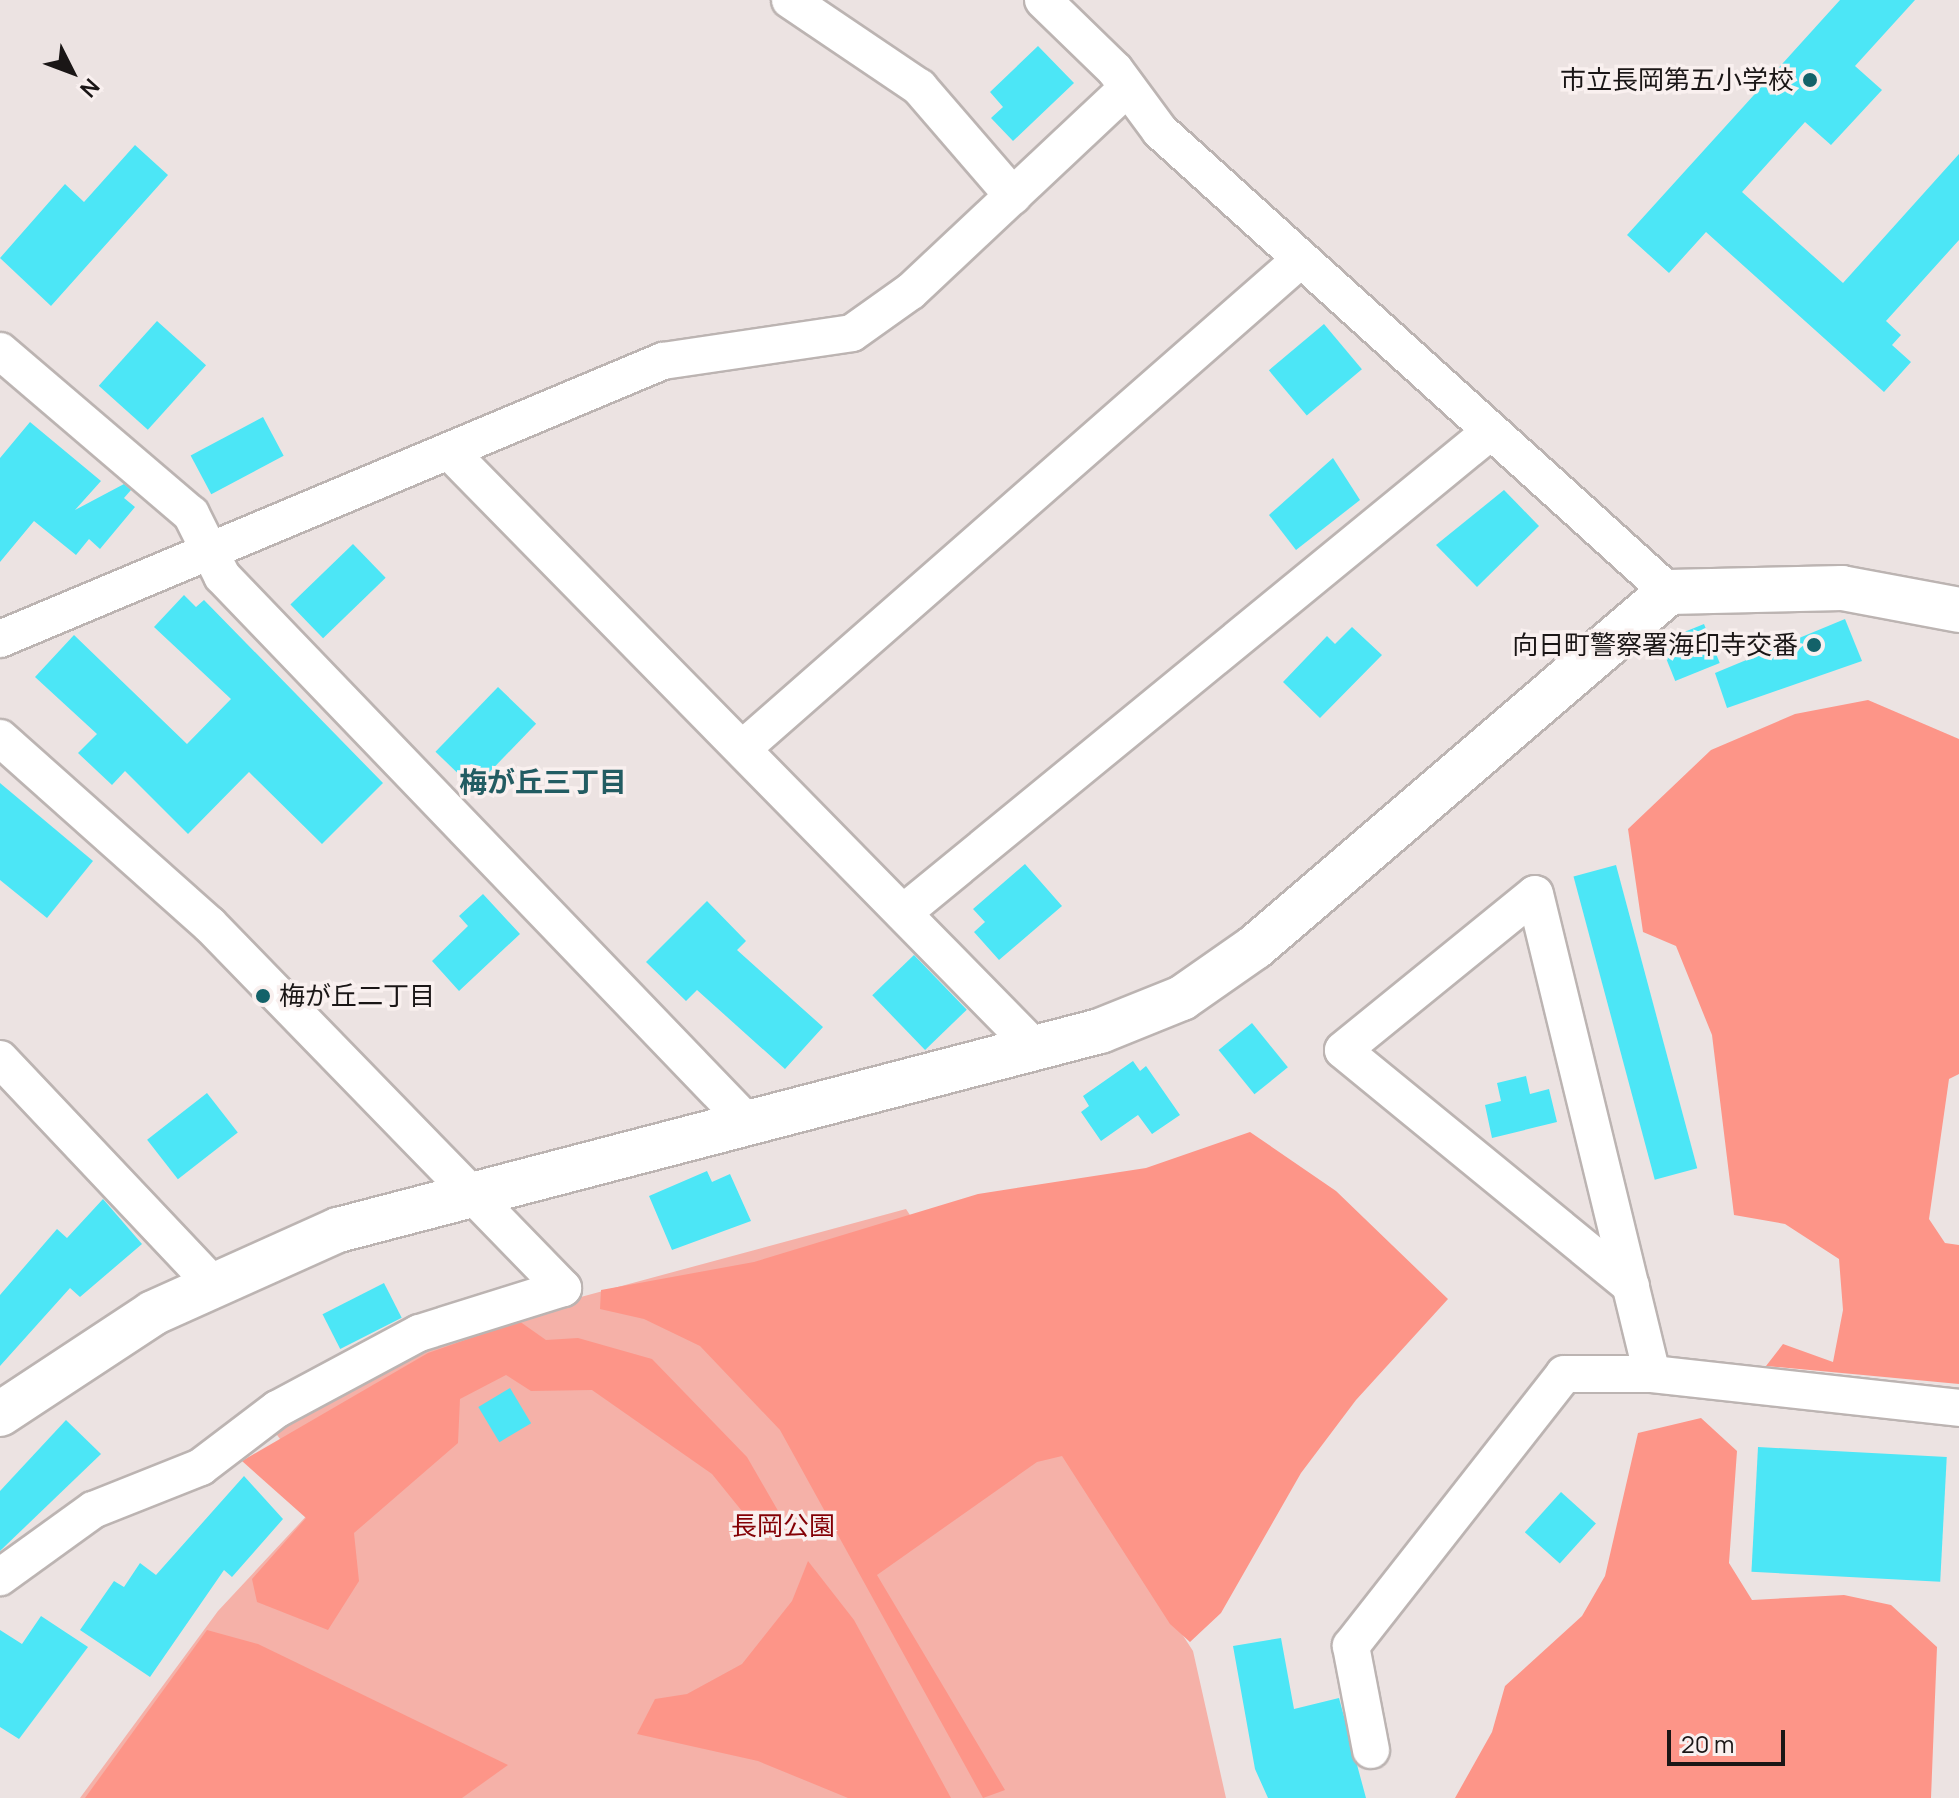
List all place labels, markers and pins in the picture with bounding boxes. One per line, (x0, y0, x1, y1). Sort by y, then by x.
place label: 市立長岡第五小学校 (1560, 64, 1794, 96)
marker: 市立長岡第五小学校 (1801, 71, 1819, 89)
place label: 向日町警察署海印寺交番 (1512, 629, 1798, 661)
marker: 向日町警察署海印寺交番 (1805, 636, 1823, 654)
place label: 梅が丘二丁目 (279, 980, 435, 1012)
marker: 梅が丘二丁目 (254, 987, 272, 1005)

